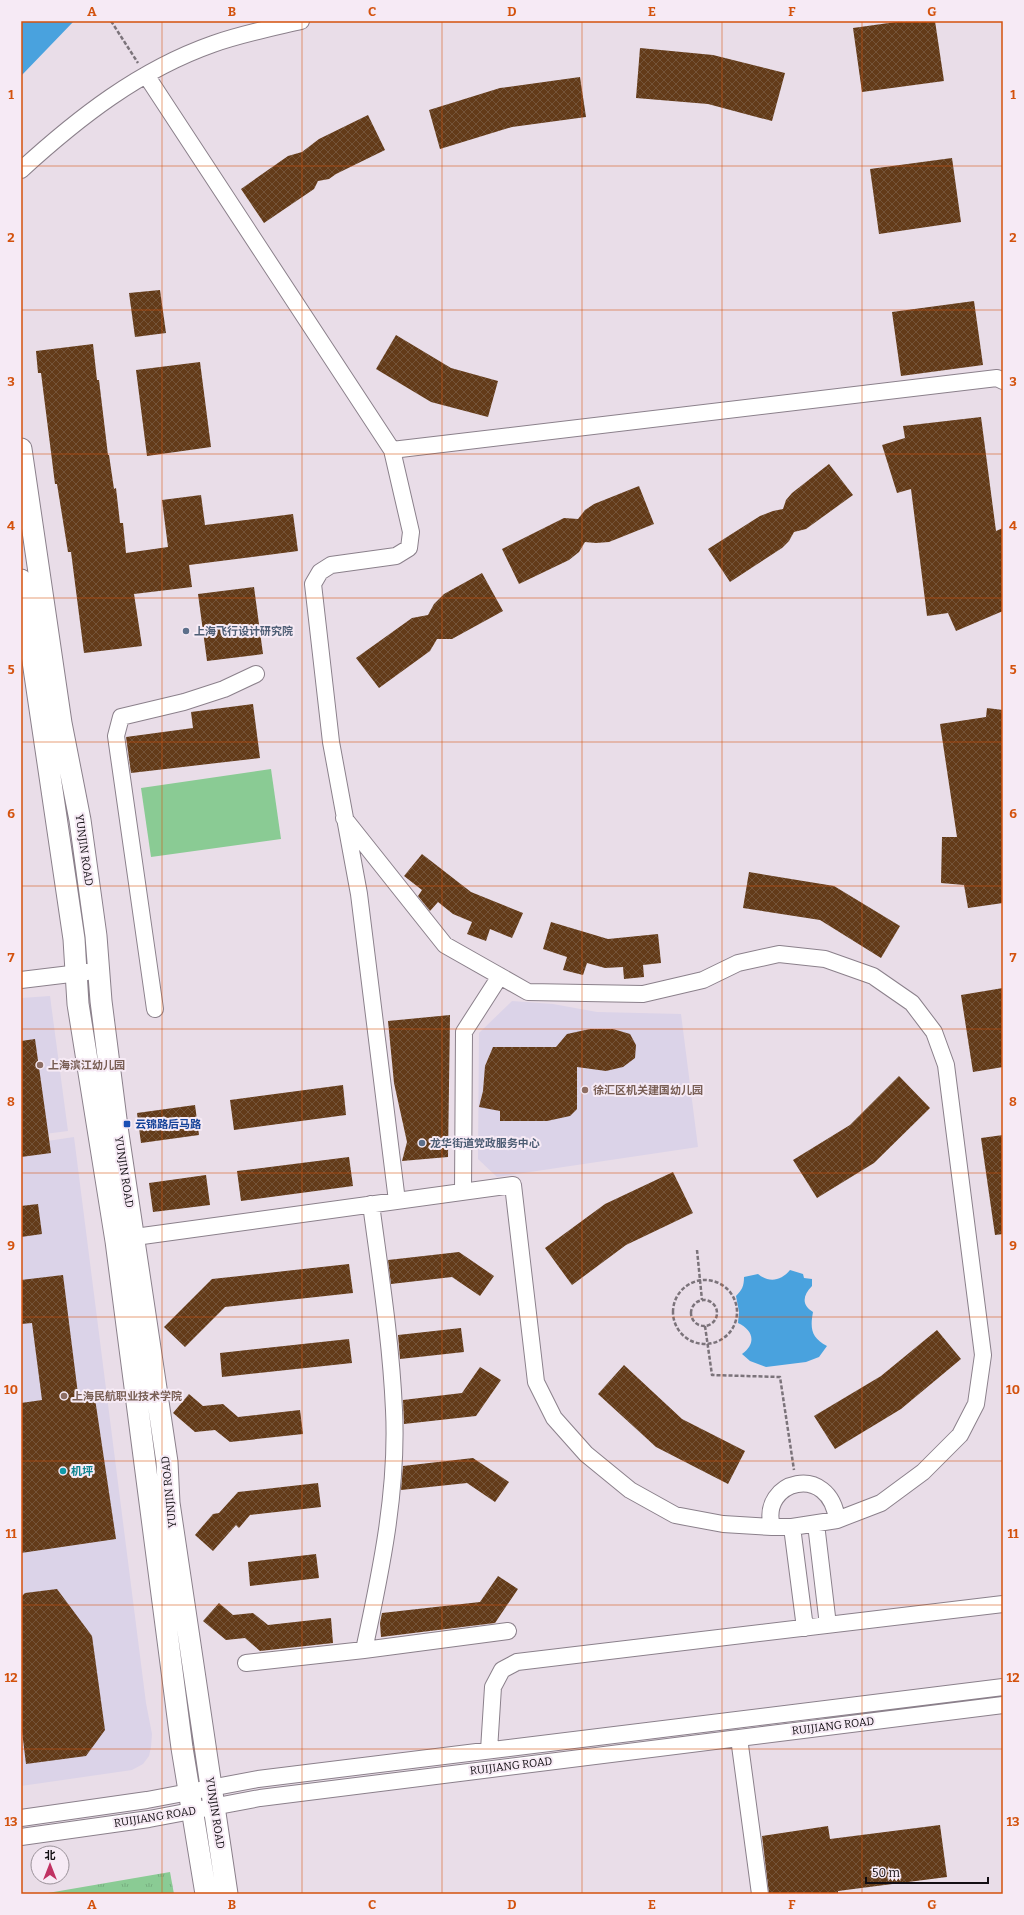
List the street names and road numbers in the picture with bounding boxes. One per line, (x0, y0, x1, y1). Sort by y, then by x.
street label: YUNJIN ROAD (73, 813, 95, 887)
street label: YUNJIN ROAD (112, 1135, 136, 1209)
street label: YUNJIN ROAD (159, 1455, 179, 1529)
street label: RUIJIANG ROAD (791, 1714, 875, 1738)
street label: RUIJIANG ROAD (469, 1754, 553, 1778)
street label: YUNJIN ROAD (203, 1776, 227, 1850)
street label: RUIJIANG ROAD (113, 1804, 197, 1830)

